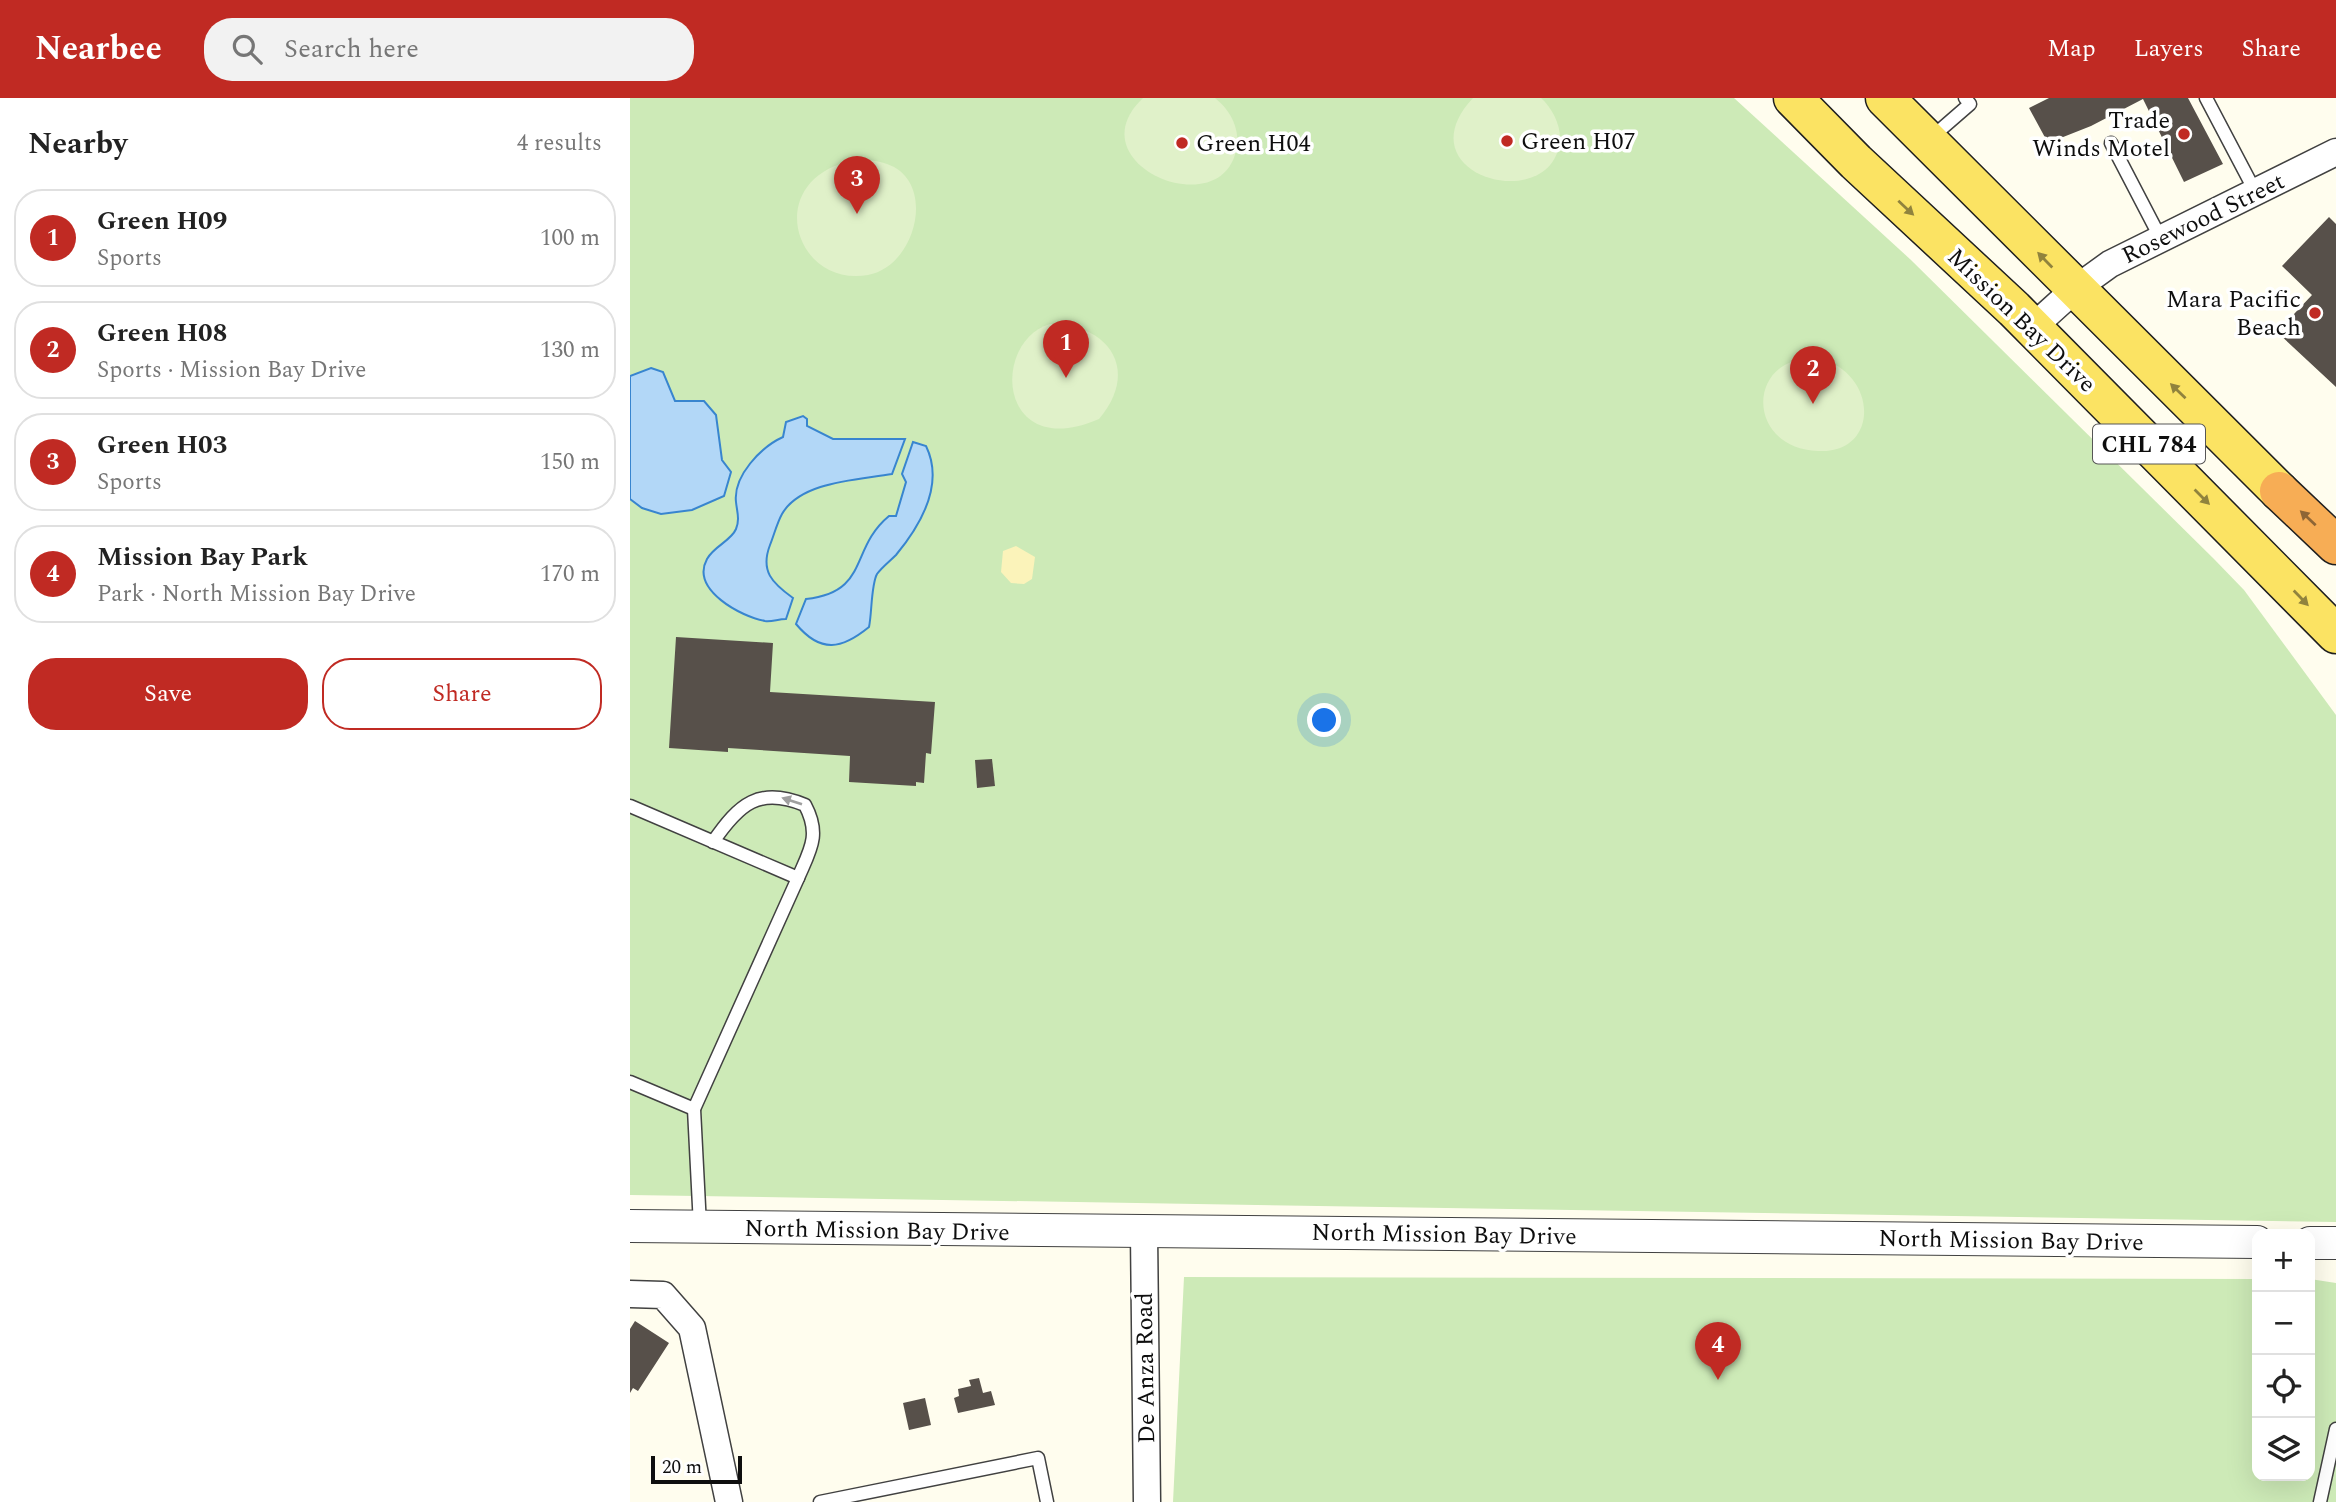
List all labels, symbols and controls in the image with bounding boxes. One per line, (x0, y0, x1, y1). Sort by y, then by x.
search box (204, 18, 694, 81)
text: Nearbee (35, 24, 162, 74)
text: Search here (284, 29, 419, 69)
icon: search (228, 30, 266, 68)
text: Map (2047, 31, 2096, 67)
text: Layers (2134, 31, 2204, 67)
text: Share (2242, 31, 2301, 67)
place label: Trade Winds Motel (2032, 103, 2170, 167)
text: Nearby (28, 121, 127, 167)
place label: Green H07 (1521, 124, 1636, 160)
text: 4 results (517, 126, 602, 161)
place label: Green H04 (1196, 126, 1311, 162)
marker: Trade Winds Motel (2176, 126, 2192, 142)
marker: Green H07 (1499, 133, 1515, 149)
marker: Green H04 (1174, 135, 1190, 151)
pin: 3 (834, 156, 880, 214)
street label: Rosewood Street (2116, 164, 2291, 274)
one-way arrow (1897, 200, 1914, 216)
text: Green H09 (97, 201, 227, 241)
text: 1 (47, 221, 59, 256)
text: 100 m (540, 221, 600, 256)
street label: Mission Bay Drive (1939, 240, 2104, 401)
text: Sports (97, 241, 162, 276)
one-way arrow (2038, 252, 2054, 269)
place label: Mara Pacific Beach (2166, 282, 2301, 346)
marker: Mara Pacific Beach (2307, 305, 2323, 321)
text: Green H08 (97, 313, 227, 353)
pin: 1 (1043, 320, 1089, 378)
text: 2 (47, 333, 59, 368)
text: 130 m (540, 333, 600, 368)
pin: 2 (1790, 346, 1836, 404)
text: Sports · Mission Bay Drive (97, 353, 366, 388)
one-way arrow (2170, 384, 2187, 400)
road number: CHL 784 (2093, 424, 2205, 464)
text: Green H03 (97, 425, 227, 465)
text: 3 (47, 445, 59, 480)
text: 150 m (540, 445, 600, 480)
text: Sports (97, 465, 162, 500)
one-way arrow (2194, 488, 2211, 505)
one-way arrow (2299, 509, 2316, 526)
text: Mission Bay Park (97, 537, 308, 577)
text: 4 (47, 557, 59, 592)
text: 170 m (540, 557, 600, 592)
text: Park · North Mission Bay Drive (97, 577, 416, 612)
one-way arrow (2292, 589, 2308, 606)
button: Save (28, 658, 308, 730)
button: Share (322, 658, 602, 730)
your location (1307, 703, 1341, 737)
one-way arrow (781, 795, 802, 806)
street label: North Mission Bay Drive (744, 1211, 1010, 1251)
street label: North Mission Bay Drive (1311, 1215, 1577, 1255)
street label: North Mission Bay Drive (1878, 1221, 2144, 1261)
map controls (2252, 1229, 2315, 1481)
button: + (2252, 1229, 2315, 1292)
street label: De Anza Road (1127, 1292, 1165, 1444)
button: − (2252, 1292, 2315, 1355)
pin: 4 (1695, 1322, 1741, 1380)
button: locate (2252, 1355, 2315, 1418)
button: layers (2252, 1418, 2315, 1481)
scale bar (651, 1453, 742, 1485)
text: 20 m (662, 1453, 702, 1482)

